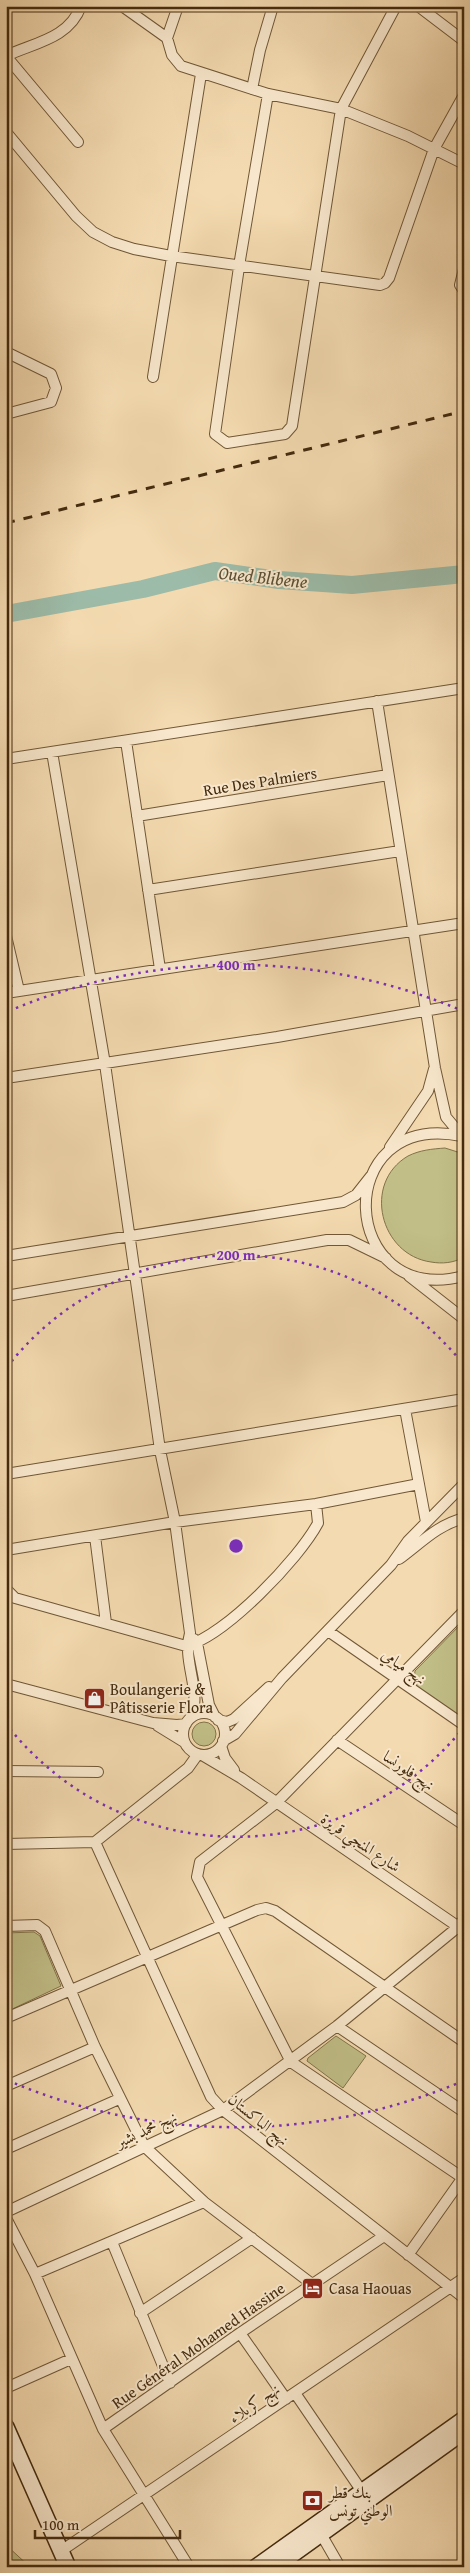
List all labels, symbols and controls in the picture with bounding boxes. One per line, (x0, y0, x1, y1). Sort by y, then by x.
water label: Oued Blibene (217, 559, 309, 595)
street label: Rue Des Palmiers (201, 760, 319, 802)
text: 400 m (216, 954, 256, 975)
text: 200 m (216, 1244, 256, 1265)
centre of rings (227, 1537, 245, 1555)
street label: نهج ميامي (375, 1642, 431, 1693)
place label: Boulangerie & Pâtisserie Flora (110, 1677, 214, 1719)
shop icon: Boulangerie & Pâtisserie Flora (82, 1686, 106, 1710)
street label: نهج فلورنسا (377, 1744, 440, 1799)
street label: شارع المنجي قريرة (314, 1806, 406, 1881)
street label: نهج الباكستان (221, 2087, 295, 2153)
street label: نهج محمد بشير (110, 2104, 182, 2157)
street label: Rue Général Mohamed Hassine (106, 2276, 290, 2414)
hotel icon: Casa Haouas (301, 2276, 325, 2300)
place label: Casa Haouas (329, 2276, 412, 2300)
street label: نهج كربلاء (224, 2377, 286, 2431)
place label: بنك قطر الوطني تونس (327, 2480, 392, 2526)
bank icon: بنك قطر الوطني تونس (301, 2489, 325, 2513)
scale bar (35, 2508, 180, 2540)
text: 100 m (42, 2514, 80, 2535)

